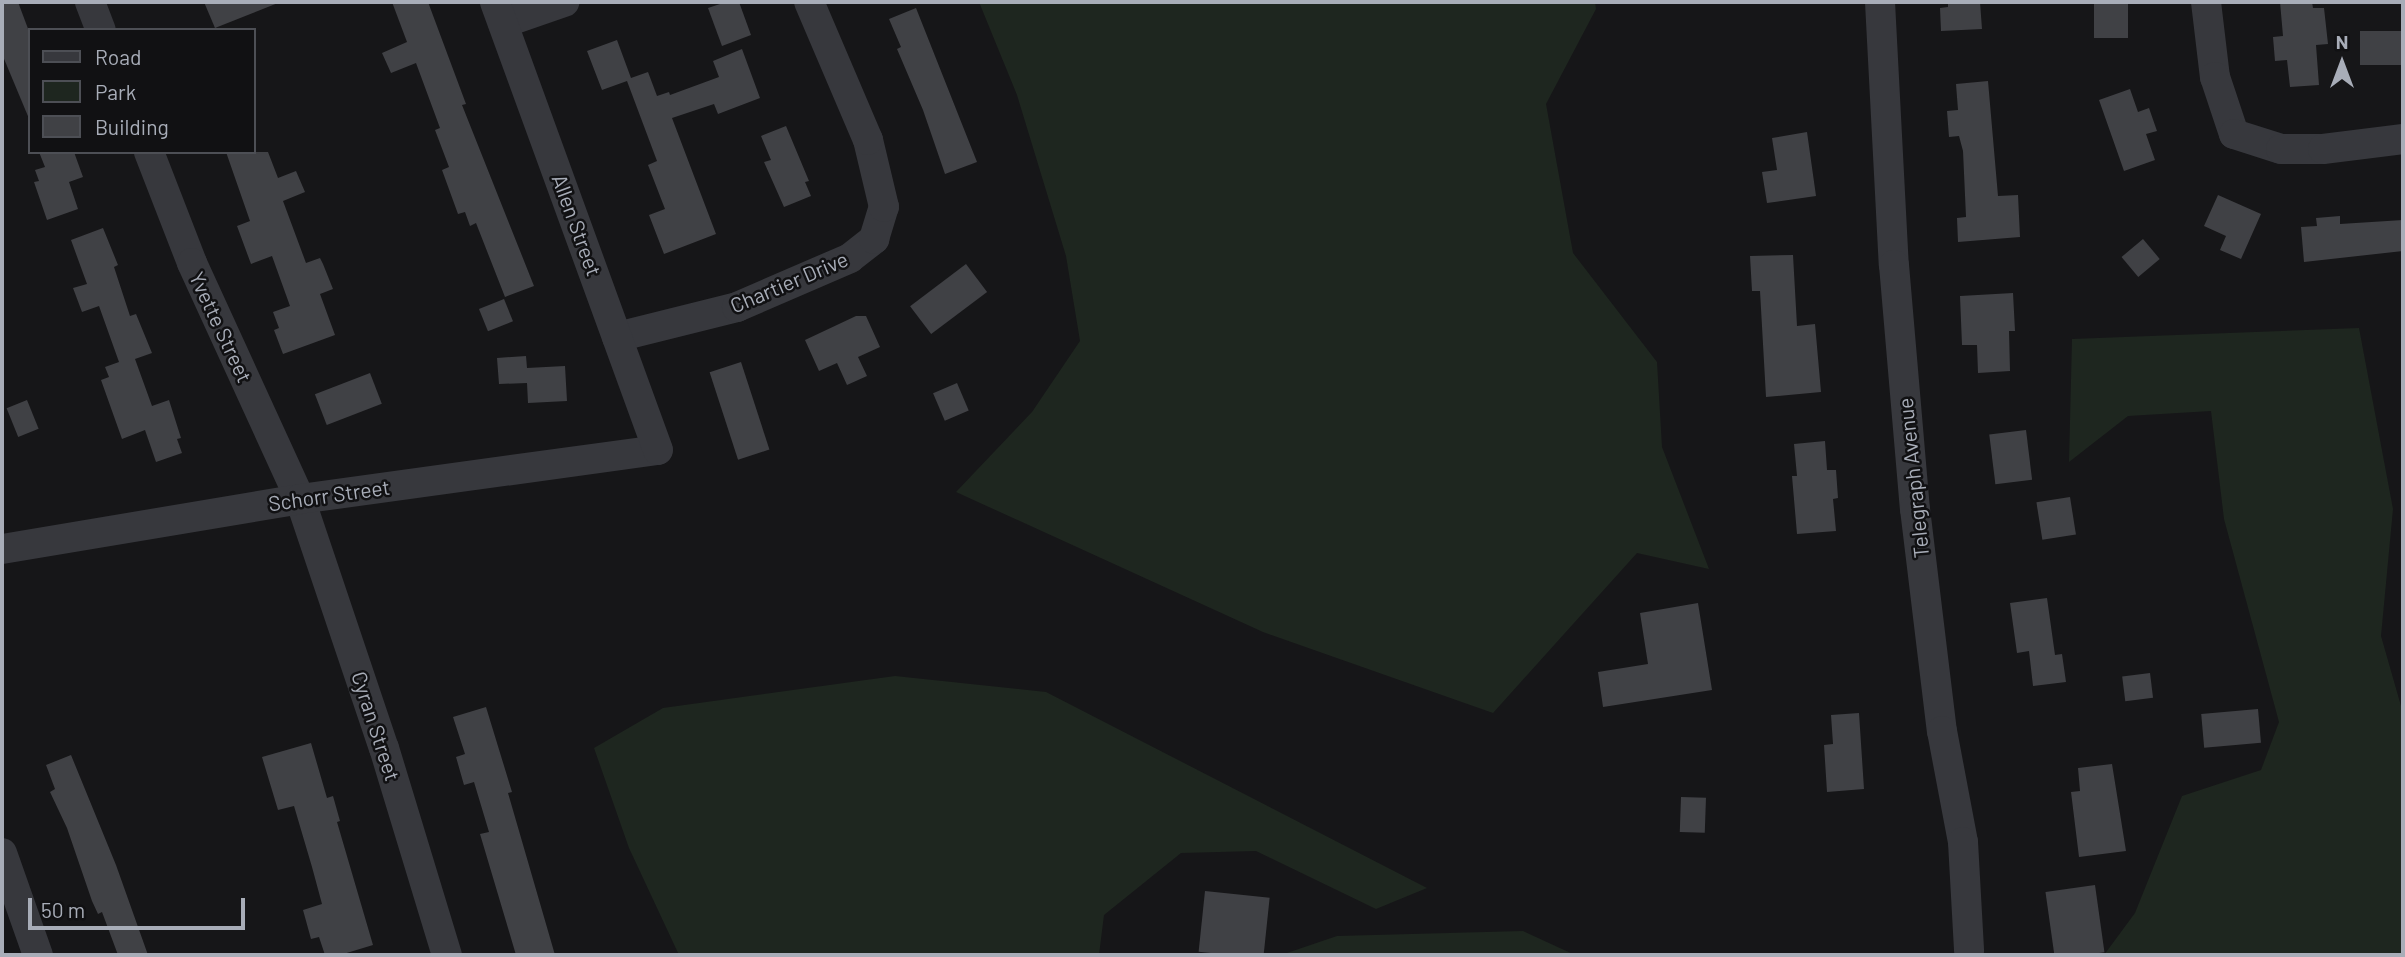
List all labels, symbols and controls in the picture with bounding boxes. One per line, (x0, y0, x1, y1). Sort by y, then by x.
legend (28, 28, 256, 154)
north arrow (2307, 28, 2377, 98)
text: N (2336, 30, 2348, 53)
text: Road (95, 44, 141, 69)
text: Park (95, 79, 136, 104)
text: Building (95, 114, 169, 139)
street label: Allen Street (547, 171, 607, 279)
street label: Chartier Drive (726, 246, 852, 318)
street label: Yvette Street (184, 267, 258, 387)
street label: Telegraph Avenue (1892, 397, 1934, 559)
street label: Schorr Street (267, 474, 391, 516)
street label: Cyran Street (346, 668, 406, 784)
scale bar (32, 884, 248, 928)
text: 50 m (41, 897, 85, 922)

